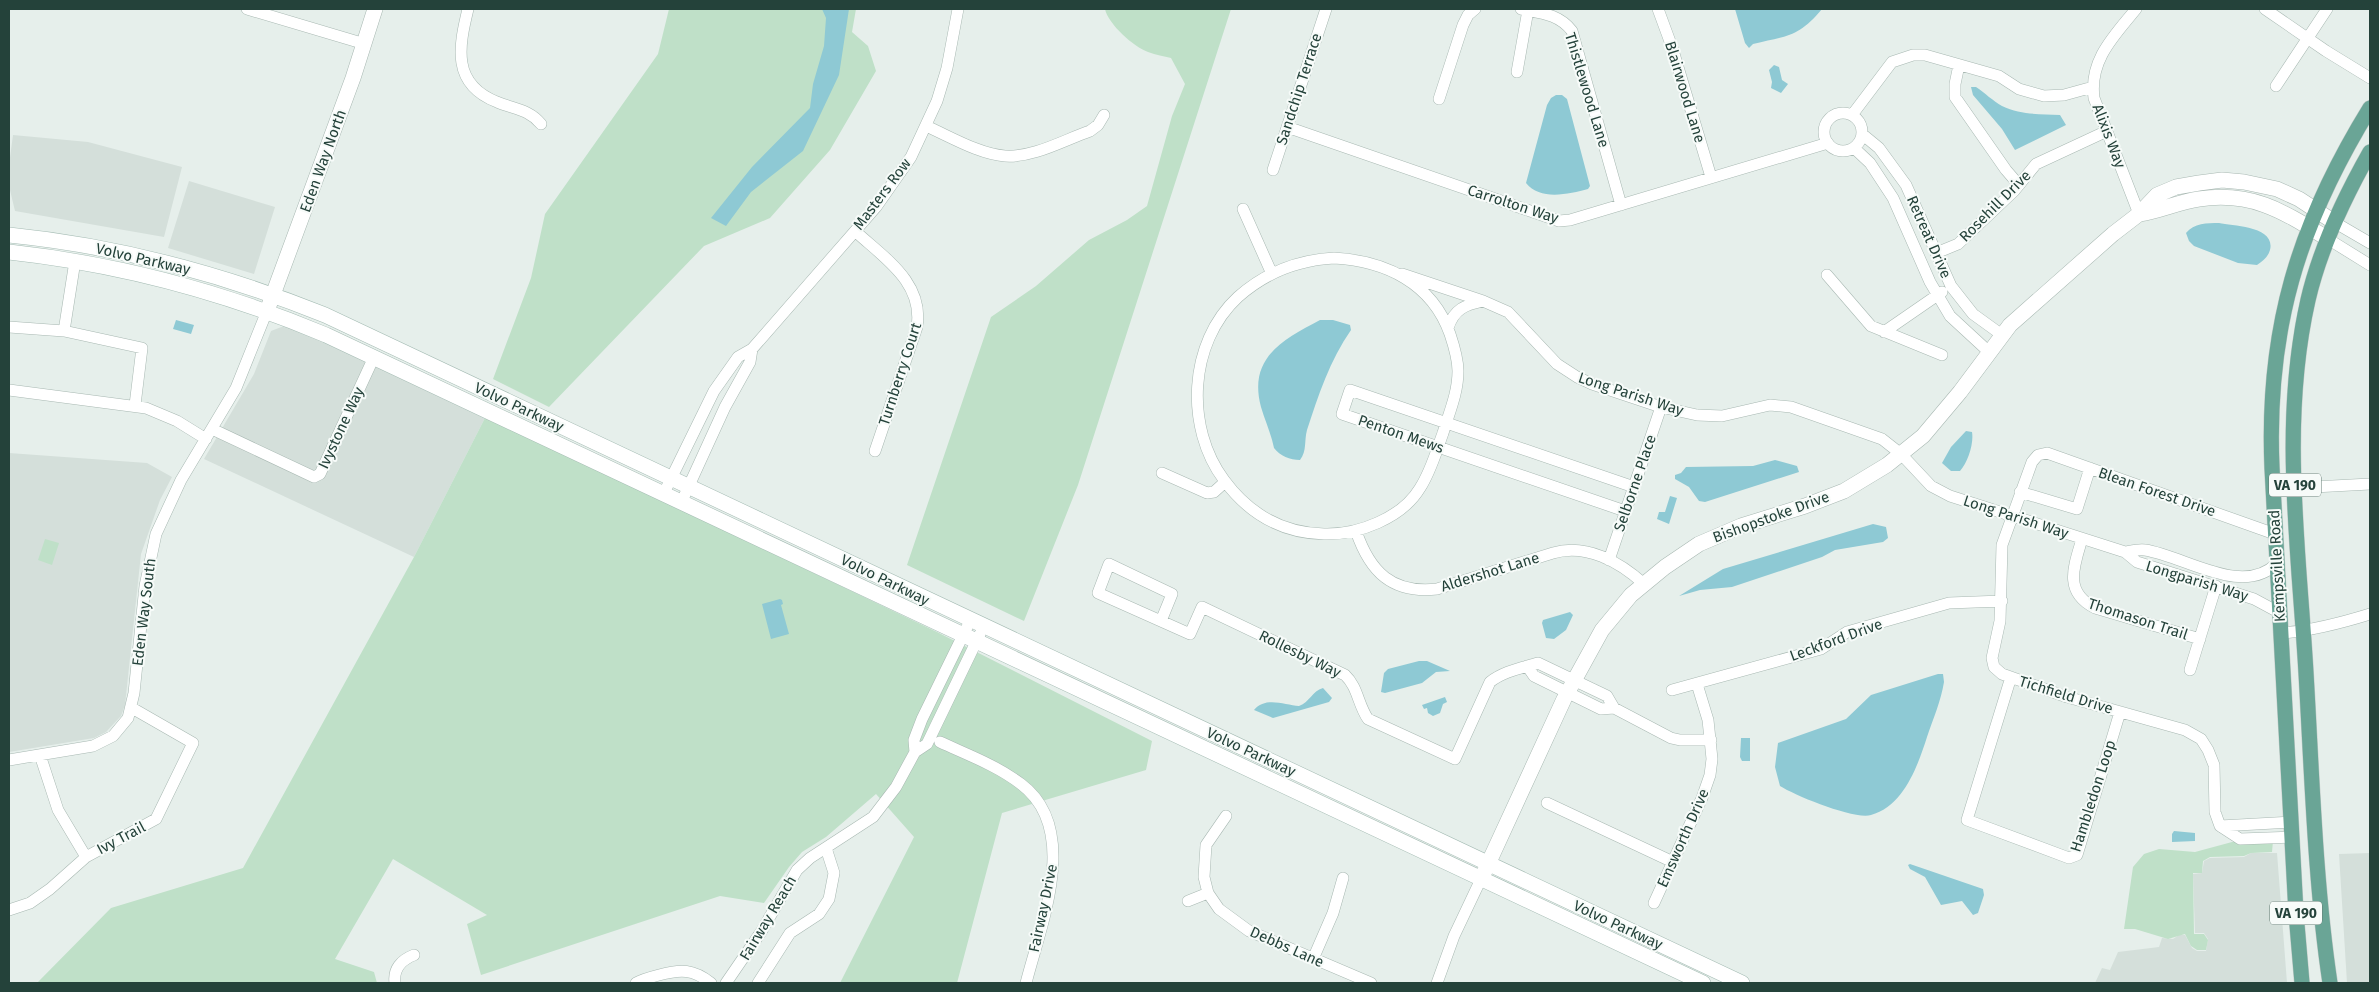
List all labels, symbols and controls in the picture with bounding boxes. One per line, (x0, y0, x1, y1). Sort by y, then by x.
street label: Thistlewood Lane (1561, 30, 1613, 150)
street label: Sandchip Terrace (1272, 31, 1326, 147)
street label: Blairwood Lane (1661, 39, 1709, 145)
street label: Alixis Way (2089, 102, 2130, 171)
street label: Eden Way North (296, 107, 350, 215)
street label: Masters Row (849, 154, 915, 233)
street label: Rosehill Drive (1955, 166, 2035, 246)
street label: Carrolton Way (1465, 181, 1561, 227)
street label: Retreat Drive (1903, 193, 1955, 281)
street label: Volvo Parkway (94, 239, 193, 279)
street label: Turnberry Court (875, 320, 925, 428)
street label: Long Parish Way (1576, 369, 1686, 420)
street label: Volvo Parkway (471, 378, 567, 436)
street label: Ivystone Way (314, 384, 368, 472)
street label: Penton Mews (1356, 411, 1446, 457)
street label: Selborne Place (1610, 432, 1660, 534)
street label: Blean Forest Drive (2096, 463, 2218, 521)
road number: VA 190 (2269, 474, 2321, 496)
street label: Bishopstoke Drive (1710, 488, 1832, 546)
street label: Long Parish Way (1961, 492, 2071, 543)
street label: Kempsville Road (2265, 509, 2289, 623)
street label: Aldershot Lane (1439, 548, 1541, 596)
street label: Volvo Parkway (838, 551, 933, 609)
street label: Eden Way South (128, 557, 160, 667)
street label: Longparish Way (2143, 557, 2251, 605)
street label: Thomason Trail (2086, 594, 2191, 644)
street label: Leckford Drive (1787, 615, 1885, 665)
street label: Rollesby Way (1256, 626, 1344, 682)
street label: Tichfield Drive (2017, 672, 2115, 718)
street label: Volvo Parkway (1203, 723, 1299, 781)
street label: Hambledon Loop (2066, 738, 2120, 854)
street label: Emsworth Drive (1653, 786, 1713, 890)
street label: Ivy Trail (94, 817, 149, 858)
street label: Fairway Drive (1025, 862, 1061, 954)
street label: Fairway Reach (736, 872, 800, 964)
street label: Volvo Parkway (1570, 896, 1666, 954)
road number: VA 190 (2270, 901, 2322, 924)
street label: Debbs Lane (1247, 923, 1327, 971)

